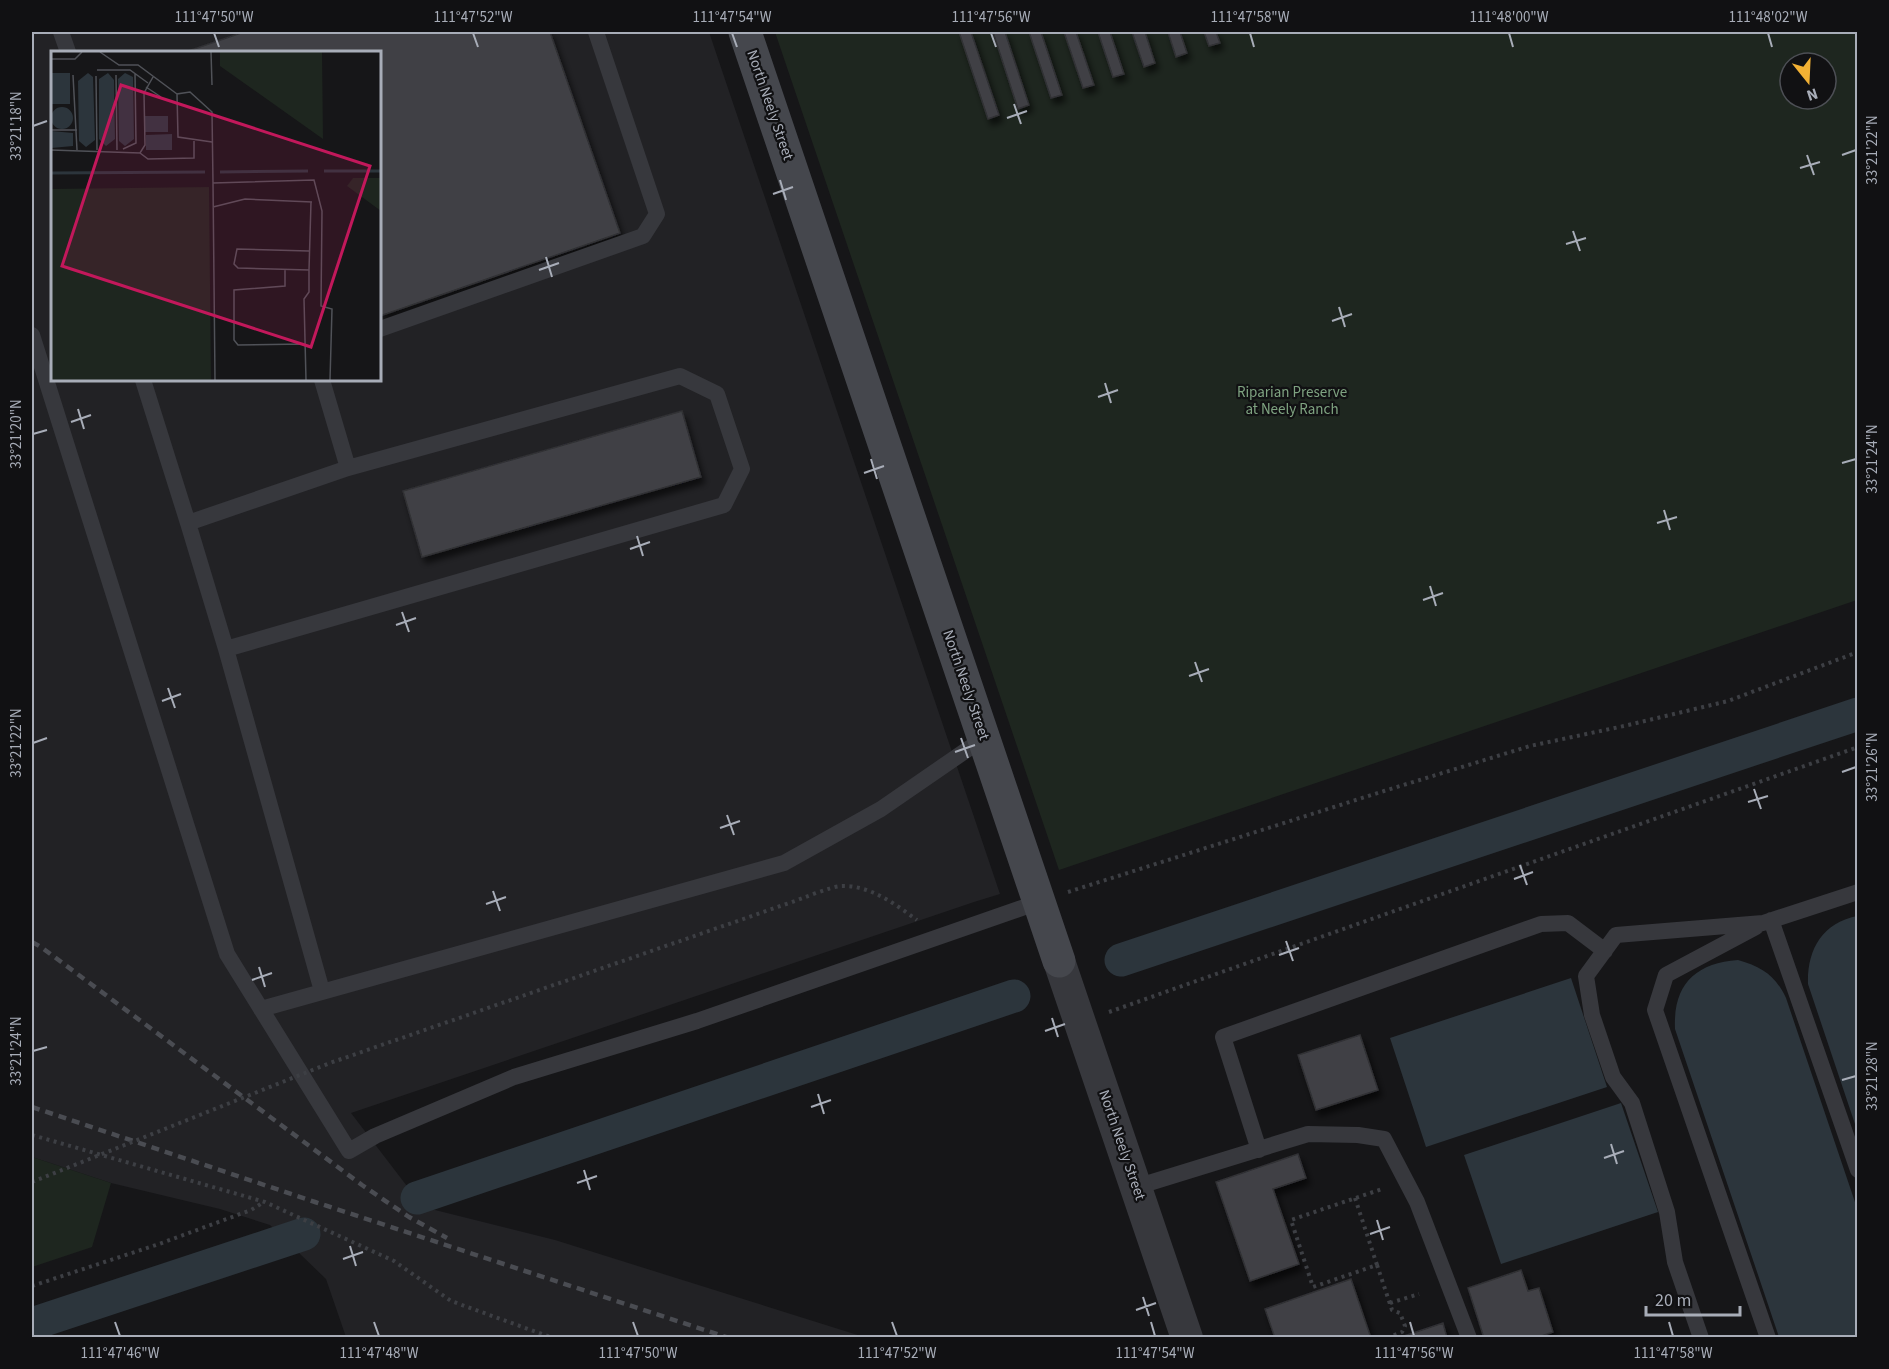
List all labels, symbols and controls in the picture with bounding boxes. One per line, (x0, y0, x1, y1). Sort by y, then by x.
text: 111°47'50"W (174, 7, 254, 28)
text: 111°47'52"W (433, 7, 513, 28)
text: 111°47'54"W (692, 7, 772, 28)
text: 111°47'56"W (951, 7, 1031, 28)
text: 111°47'58"W (1210, 7, 1290, 28)
text: 111°48'00"W (1469, 7, 1549, 28)
text: 111°48'02"W (1728, 7, 1808, 28)
street label: North Neely Street (741, 47, 799, 163)
inset map (51, 51, 381, 381)
north arrow (1778, 51, 1838, 111)
text: N (1804, 82, 1821, 106)
text: 33°21'18"N (6, 91, 27, 161)
text: 33°21'22"N (1862, 115, 1883, 185)
park label: Riparian Preserve at Neely Ranch (1237, 382, 1347, 420)
text: 33°21'20"N (6, 399, 27, 469)
text: 33°21'24"N (1862, 424, 1883, 494)
street label: North Neely Street (937, 627, 995, 743)
text: 33°21'22"N (6, 708, 27, 778)
text: 33°21'26"N (1862, 732, 1883, 802)
text: 33°21'24"N (6, 1016, 27, 1086)
text: 33°21'28"N (1862, 1041, 1883, 1111)
street label: North Neely Street (1093, 1087, 1151, 1203)
scale bar (1646, 1279, 1740, 1317)
text: 20 m (1655, 1288, 1691, 1313)
text: 111°47'46"W (80, 1343, 160, 1364)
text: 111°47'48"W (339, 1343, 419, 1364)
text: 111°47'50"W (598, 1343, 678, 1364)
text: 111°47'52"W (857, 1343, 937, 1364)
text: 111°47'54"W (1115, 1343, 1195, 1364)
text: 111°47'56"W (1374, 1343, 1454, 1364)
text: 111°47'58"W (1633, 1343, 1713, 1364)

